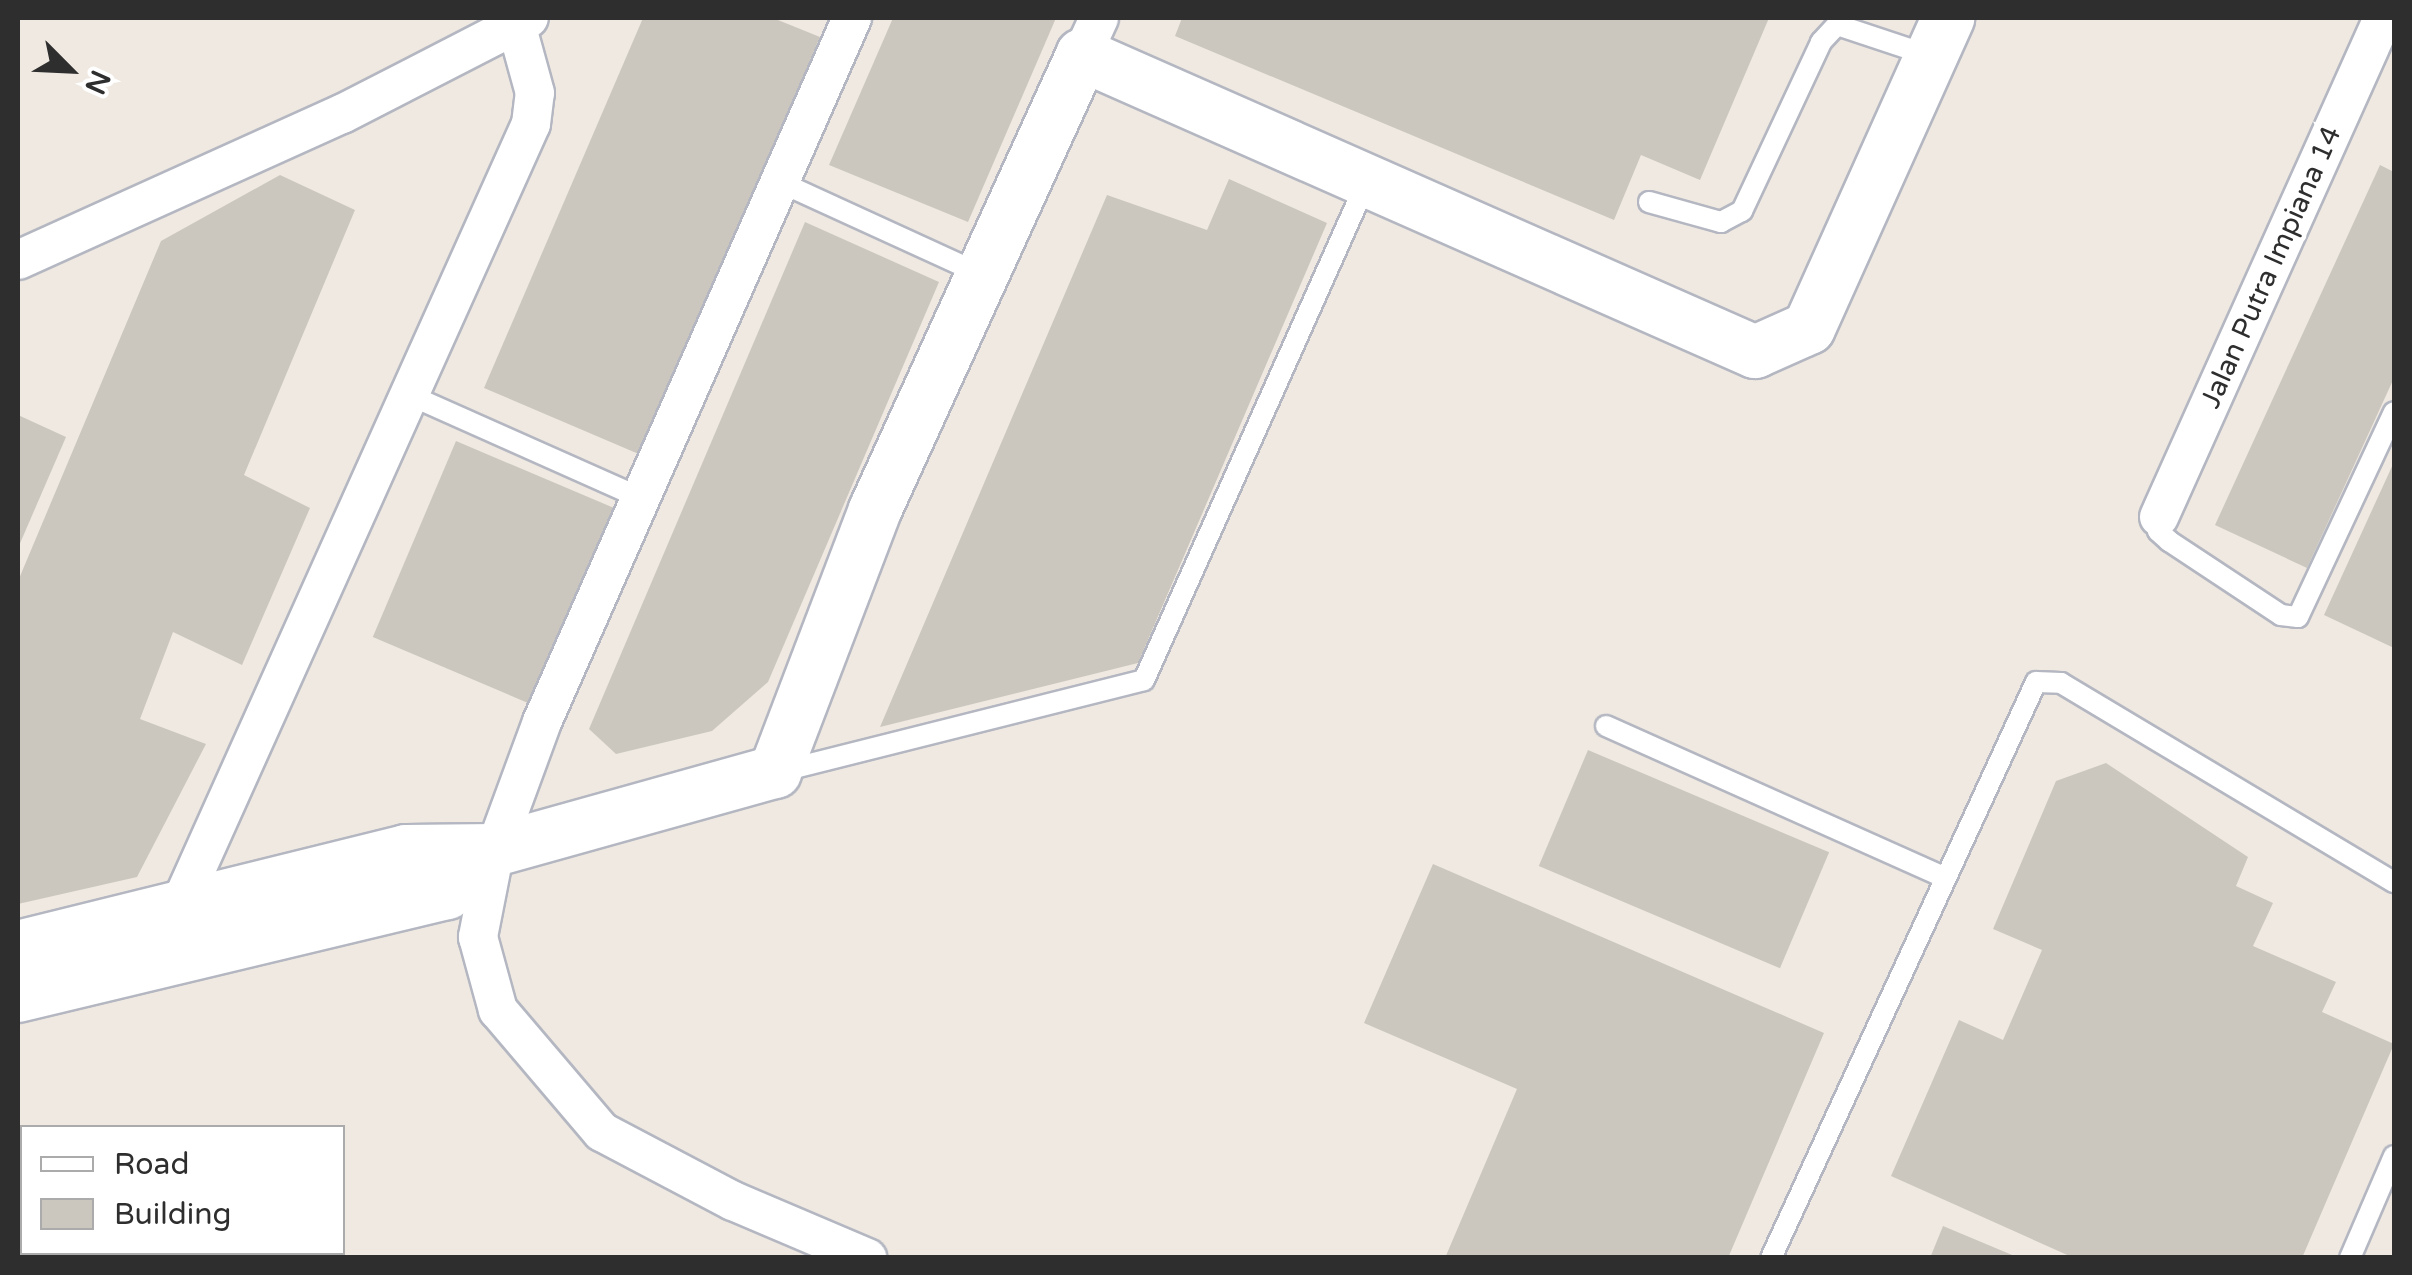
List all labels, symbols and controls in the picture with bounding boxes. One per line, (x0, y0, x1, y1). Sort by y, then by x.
north arrow (20, 20, 120, 120)
text: N (77, 65, 118, 99)
street label: Jalan Putra Impiana 14 (2194, 121, 2348, 413)
legend (20, 1125, 345, 1255)
text: Road (114, 1146, 189, 1183)
text: Building (114, 1196, 231, 1233)

